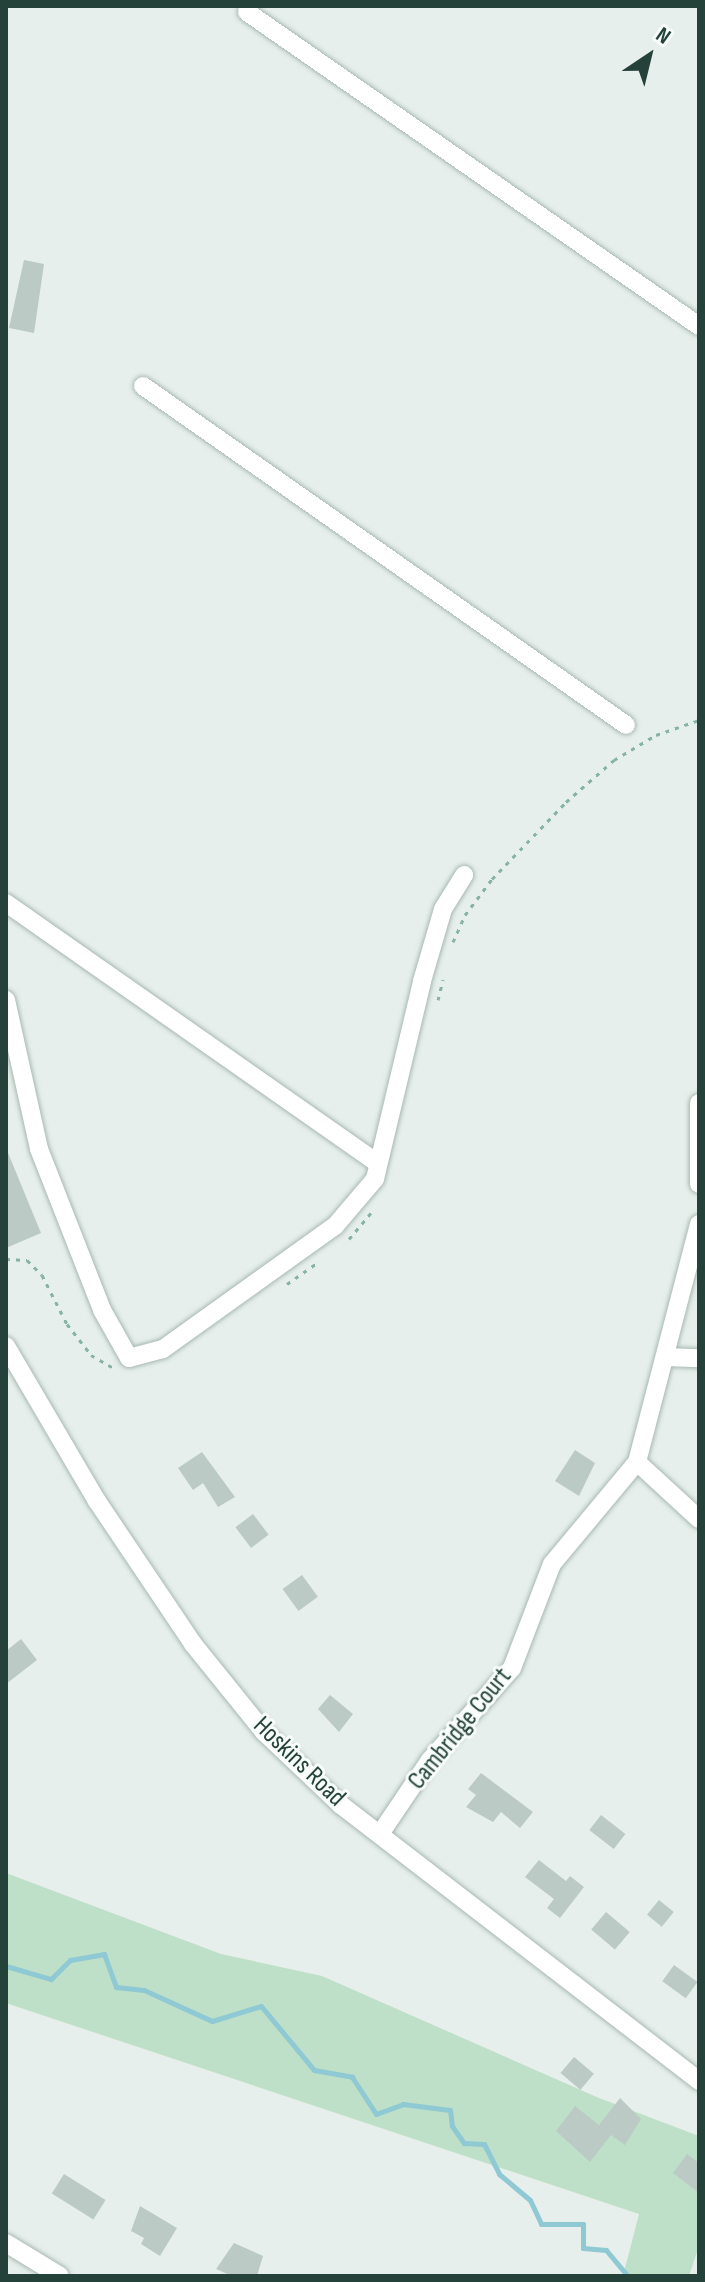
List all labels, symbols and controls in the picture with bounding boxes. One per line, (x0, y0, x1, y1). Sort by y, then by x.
north arrow (609, 16, 689, 96)
text: N (650, 22, 676, 50)
street label: Cambridge Court (401, 1662, 519, 1796)
street label: Hoskins Road (246, 1710, 352, 1814)

